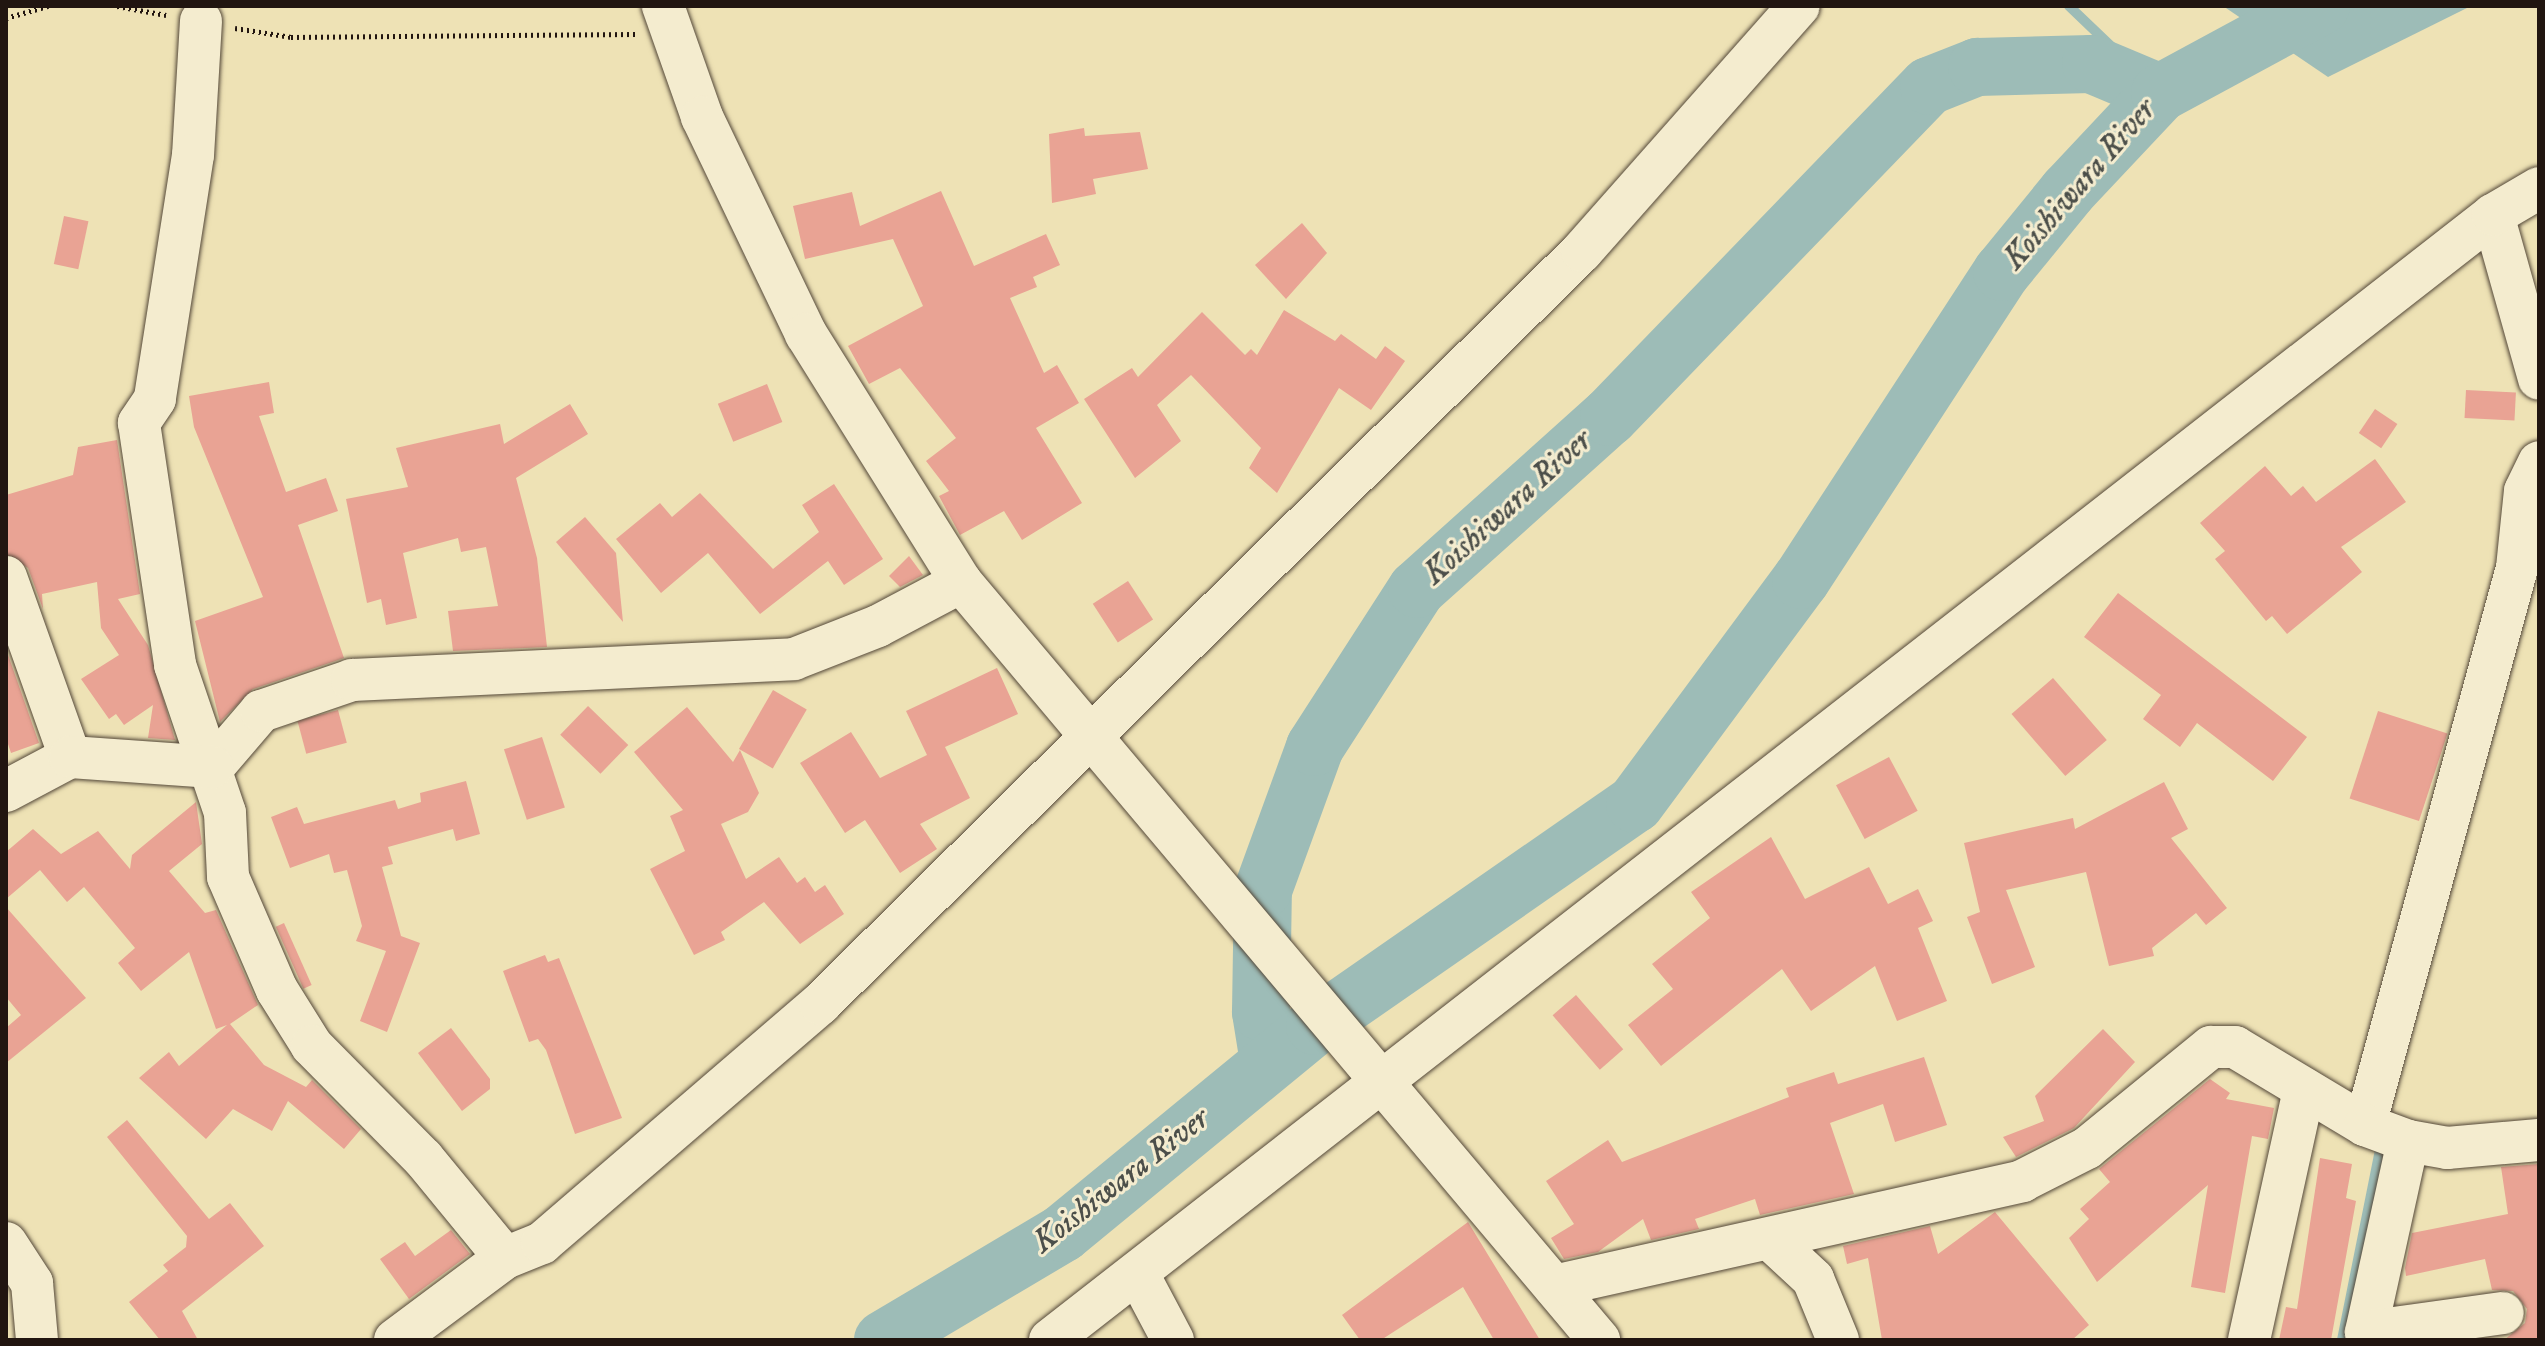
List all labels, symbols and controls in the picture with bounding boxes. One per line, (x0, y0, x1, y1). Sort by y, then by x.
water label: Koishiwara River (1996, 92, 2164, 278)
water label: Koishiwara River (1416, 422, 1600, 594)
water label: Koishiwara River (1025, 1100, 1217, 1262)

